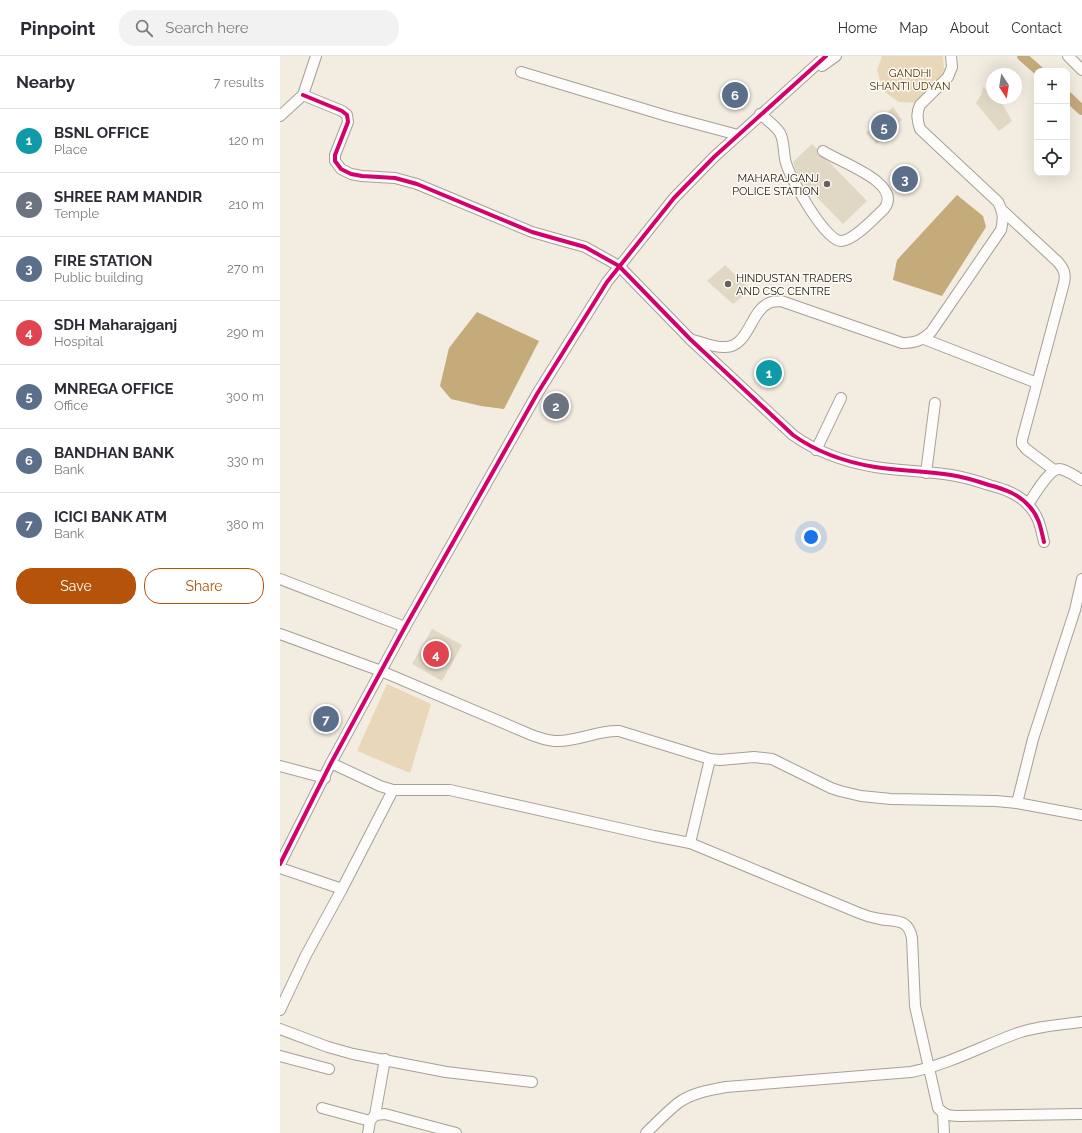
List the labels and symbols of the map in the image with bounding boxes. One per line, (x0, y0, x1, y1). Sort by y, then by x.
park label: GANDHI SHANTI UDYAN (870, 67, 950, 93)
north arrow (986, 68, 1022, 104)
pin: 6 (722, 80, 748, 110)
pin: 5 (871, 112, 897, 142)
pin: 3 (892, 164, 918, 194)
place label: MAHARAJGANJ POLICE STATION (732, 172, 819, 198)
marker: MAHARAJGANJ POLICE STATION (822, 179, 832, 189)
place label: HINDUSTAN TRADERS AND CSC CENTRE (736, 272, 853, 298)
marker: HINDUSTAN TRADERS AND CSC CENTRE (723, 279, 733, 289)
pin: 1 (756, 358, 782, 388)
pin: 2 (543, 391, 569, 421)
your location (801, 527, 821, 547)
pin: 4 (423, 639, 449, 669)
pin: 7 (313, 704, 339, 734)

